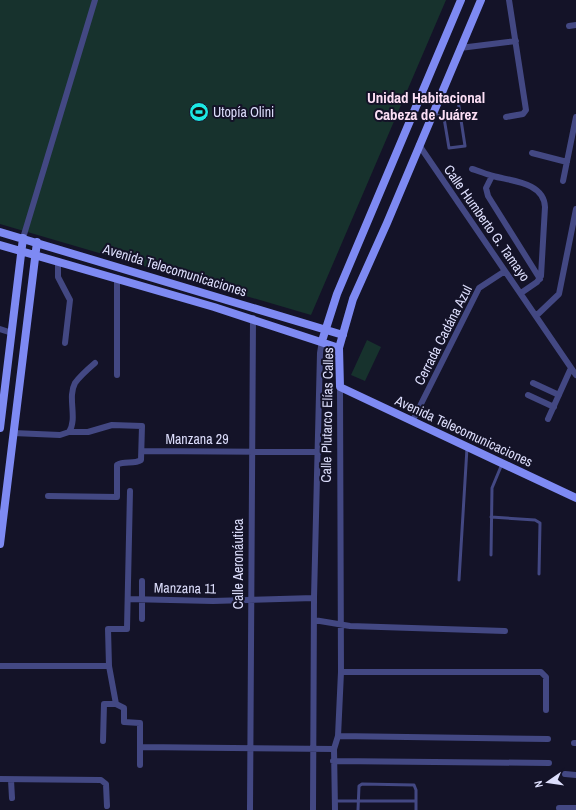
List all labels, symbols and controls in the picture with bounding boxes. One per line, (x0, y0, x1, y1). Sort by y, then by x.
district label: Unidad Habitacional Cabeza de Juárez (367, 87, 485, 125)
sports icon: Utopía Olini (188, 101, 210, 123)
place label: Utopía Olini (213, 103, 274, 121)
street label: Calle Humberto G. Tamayo (440, 161, 534, 285)
street label: Avenida Telecomunicaciones (100, 239, 249, 301)
street label: Cerrada Cadána Azul (410, 282, 476, 388)
street label: Calle Plutarco Elías Calles (317, 347, 337, 483)
street label: Avenida Telecomunicaciones (392, 391, 536, 471)
street label: Manzana 29 (165, 430, 229, 448)
street label: Calle Aeronáutica (229, 518, 247, 609)
street label: Manzana 11 (154, 578, 217, 598)
north arrow (528, 762, 568, 802)
text: N (531, 780, 546, 789)

